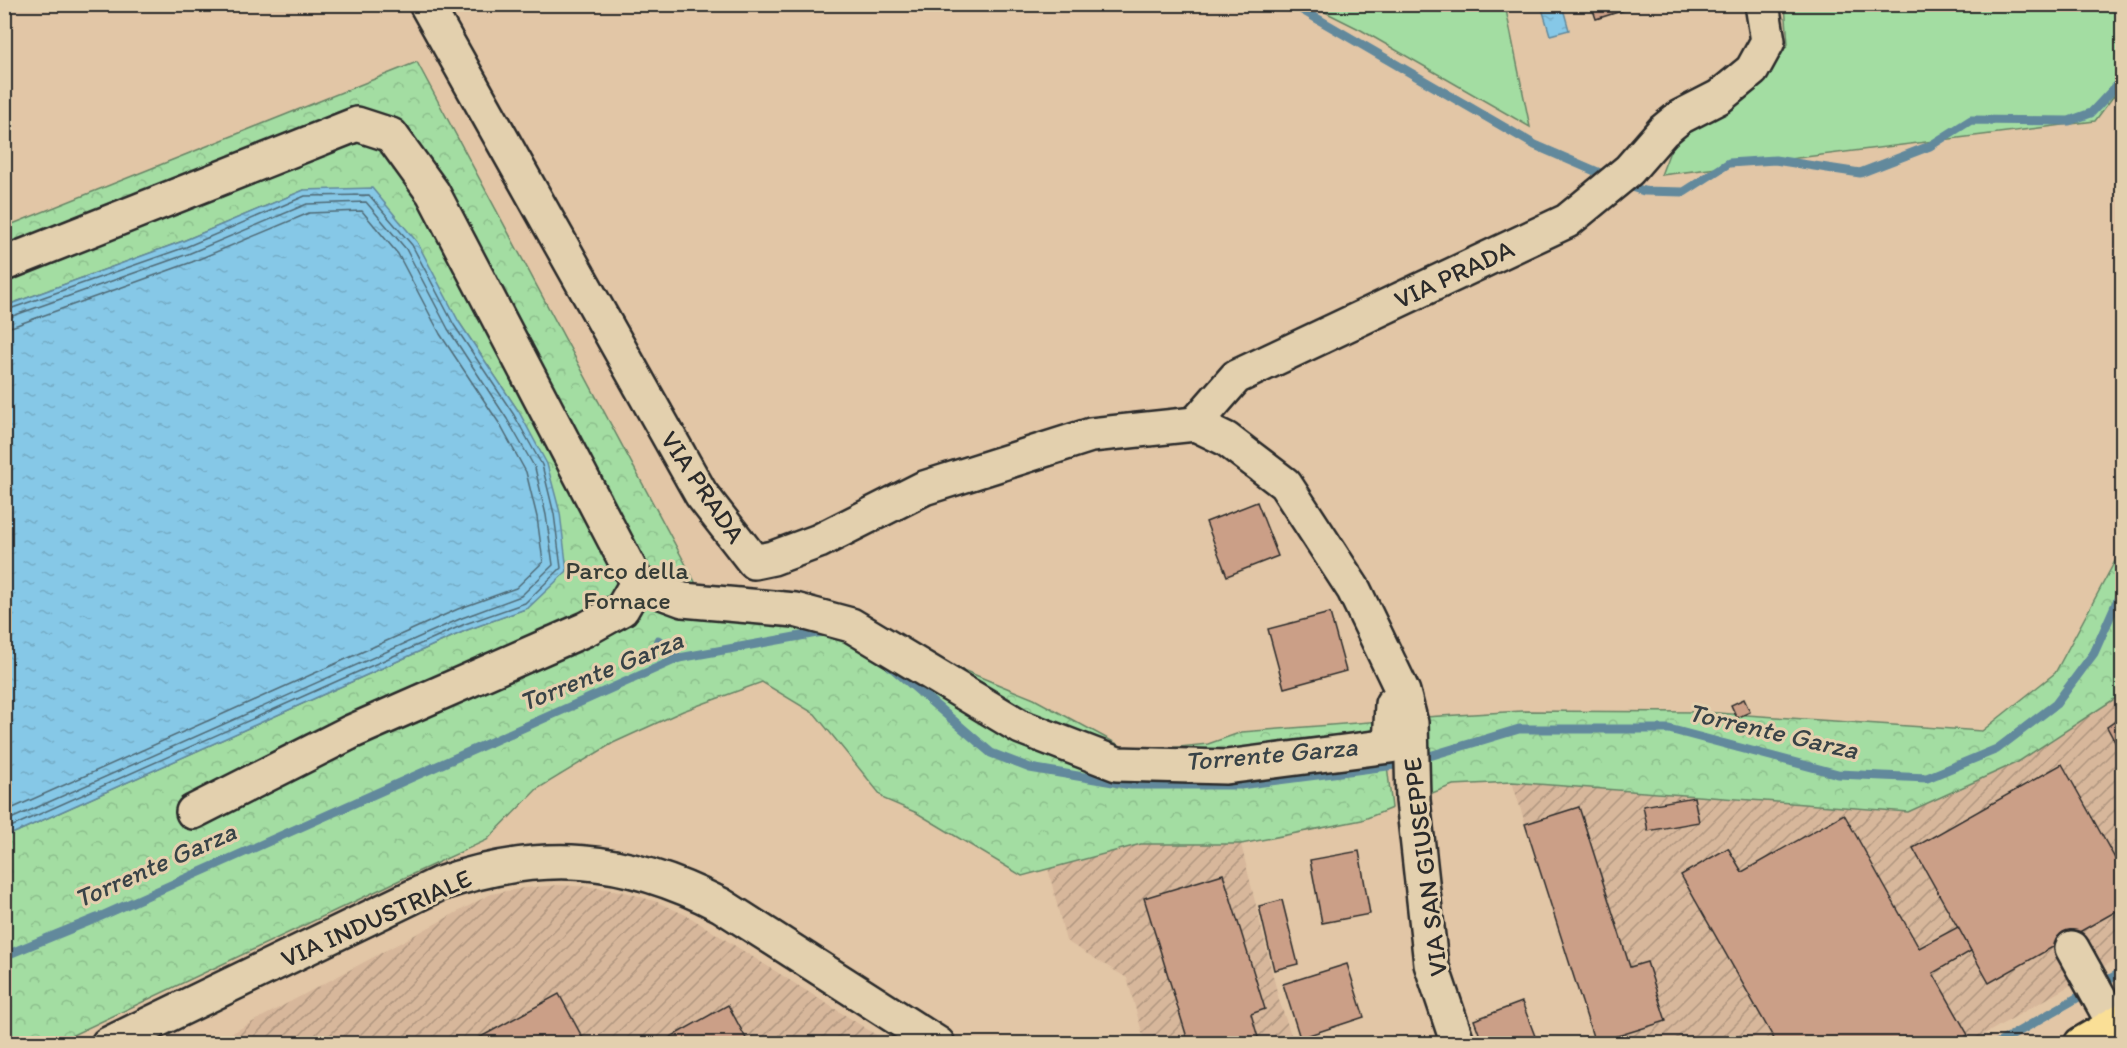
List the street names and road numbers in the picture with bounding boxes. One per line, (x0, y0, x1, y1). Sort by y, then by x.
street label: VIA PRADA (1389, 232, 1519, 316)
street label: VIA PRADA (654, 425, 752, 550)
street label: VIA SAN GIUSEPPE (1396, 756, 1454, 978)
street label: VIA INDUSTRIALE (276, 862, 476, 974)

